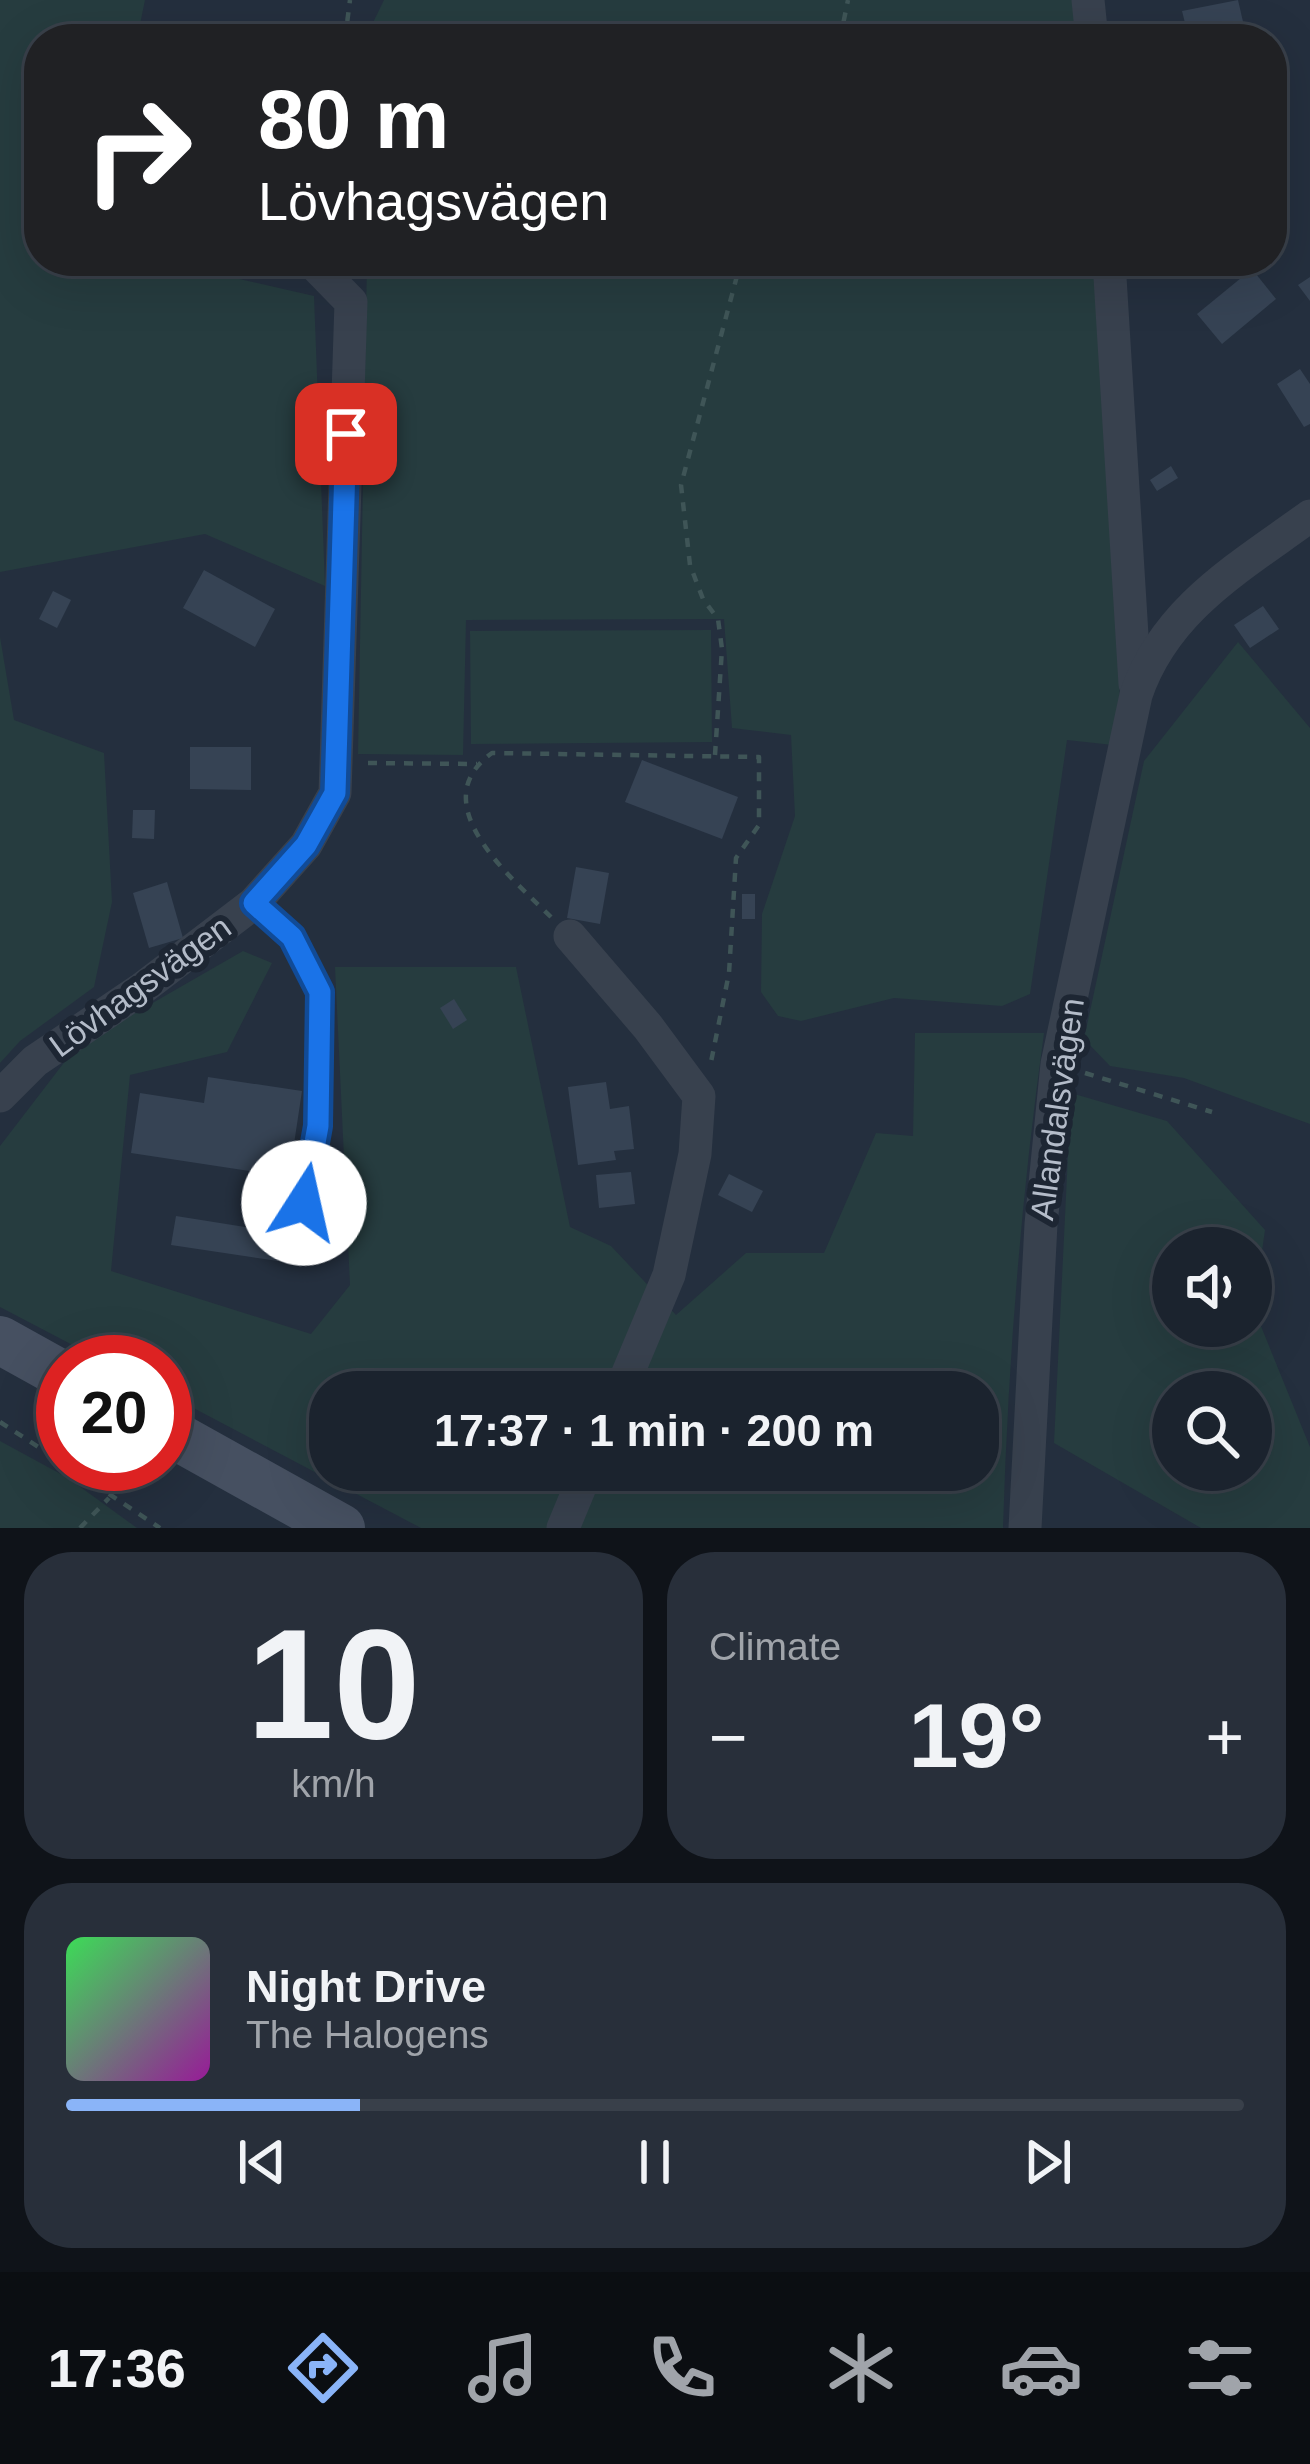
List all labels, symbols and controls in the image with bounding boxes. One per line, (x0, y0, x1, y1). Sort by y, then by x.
icon: right (60, 72, 216, 228)
text: 80 m (258, 72, 449, 166)
text: Lövhagsvägen (258, 171, 609, 231)
pin (295, 383, 397, 485)
icon: arrive (313, 401, 379, 467)
street label: Lövhagsvägen (42, 908, 238, 1064)
street label: Allandalsvägen (1023, 996, 1091, 1222)
position arrow (241, 1140, 367, 1266)
map controls (1152, 1227, 1272, 1491)
button: sound (1152, 1227, 1272, 1347)
speed limit sign: 20 (36, 1335, 192, 1491)
button: search (1152, 1371, 1272, 1491)
text: 17:37 · 1 min · 200 m (434, 1405, 874, 1456)
text: 10 (247, 1597, 420, 1771)
text: Climate (709, 1625, 841, 1668)
text: 19° (908, 1686, 1045, 1786)
text: − (709, 1700, 748, 1774)
text: + (1205, 1700, 1244, 1774)
text: km/h (291, 1762, 376, 1805)
text: Night Drive (246, 1961, 486, 2012)
text: The Halogens (246, 2013, 489, 2056)
icon: previous (229, 2129, 295, 2195)
icon: pause (622, 2129, 688, 2195)
icon: next (1015, 2129, 1081, 2195)
icon: directions (281, 2326, 365, 2410)
icon: music (461, 2326, 545, 2410)
icon: phone (640, 2326, 724, 2410)
icon: climate (819, 2326, 903, 2410)
icon: car (999, 2326, 1083, 2410)
icon: filters (1178, 2326, 1262, 2410)
text: 17:36 (48, 2338, 186, 2398)

